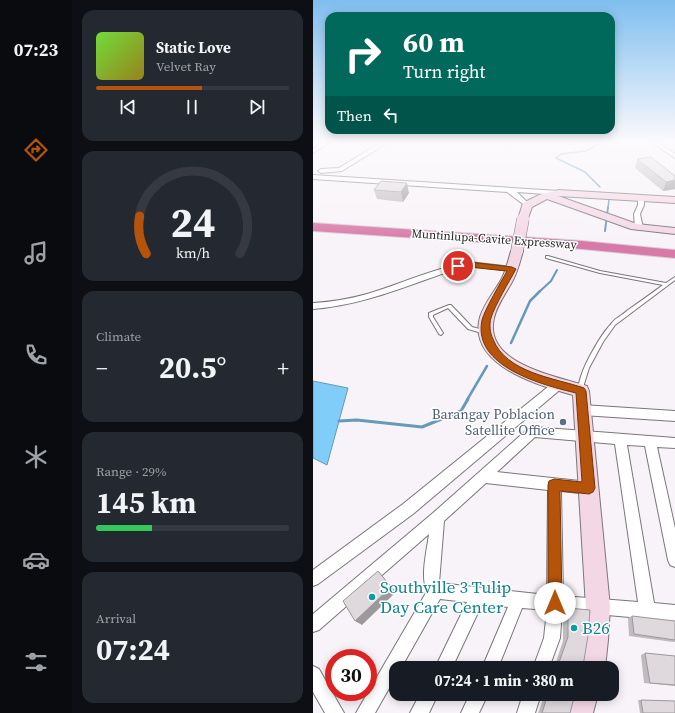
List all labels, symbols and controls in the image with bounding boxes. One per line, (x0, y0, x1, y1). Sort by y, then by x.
text: 60 m (403, 23, 465, 61)
icon: right (337, 28, 389, 80)
text: 07:23 (14, 37, 58, 62)
text: Static Love (156, 37, 231, 58)
text: Velvet Ray (156, 58, 216, 75)
text: Turn right (403, 59, 485, 84)
icon: previous (117, 96, 139, 118)
icon: pause (181, 96, 203, 118)
icon: next (246, 96, 268, 118)
icon: left (380, 104, 402, 126)
text: Then (337, 105, 372, 126)
icon: directions (22, 136, 50, 164)
text: 24 (170, 194, 215, 251)
street label: Muntinlupa-Cavite Expressway (411, 225, 578, 253)
icon: music (22, 239, 50, 267)
text: km/h (176, 242, 210, 262)
pin (441, 249, 475, 283)
icon: arrive (447, 255, 469, 277)
text: Climate (96, 328, 141, 345)
icon: phone (22, 341, 50, 369)
text: 20.5° (159, 347, 226, 388)
text: − (96, 353, 108, 383)
text: + (277, 353, 289, 383)
place label: Barangay Poblacion Satellite Office (432, 404, 556, 440)
marker: Barangay Poblacion Satellite Office (558, 417, 568, 427)
icon: climate (22, 443, 50, 471)
text: Range · 29% (96, 463, 167, 480)
text: 145 km (96, 482, 196, 523)
icon: car (22, 546, 50, 574)
place label: Southville 3 Tulip Day Care Center (380, 575, 511, 619)
position arrow (534, 582, 576, 624)
marker: Southville 3 Tulip Day Care Center (367, 592, 377, 602)
text: Arrival (96, 610, 136, 627)
place label: B26 (582, 616, 610, 640)
marker: B26 (569, 623, 579, 633)
text: 07:24 (96, 629, 170, 670)
icon: filters (22, 648, 50, 676)
speed limit sign: 30 (325, 649, 377, 701)
text: 07:24 · 1 min · 380 m (435, 670, 574, 691)

